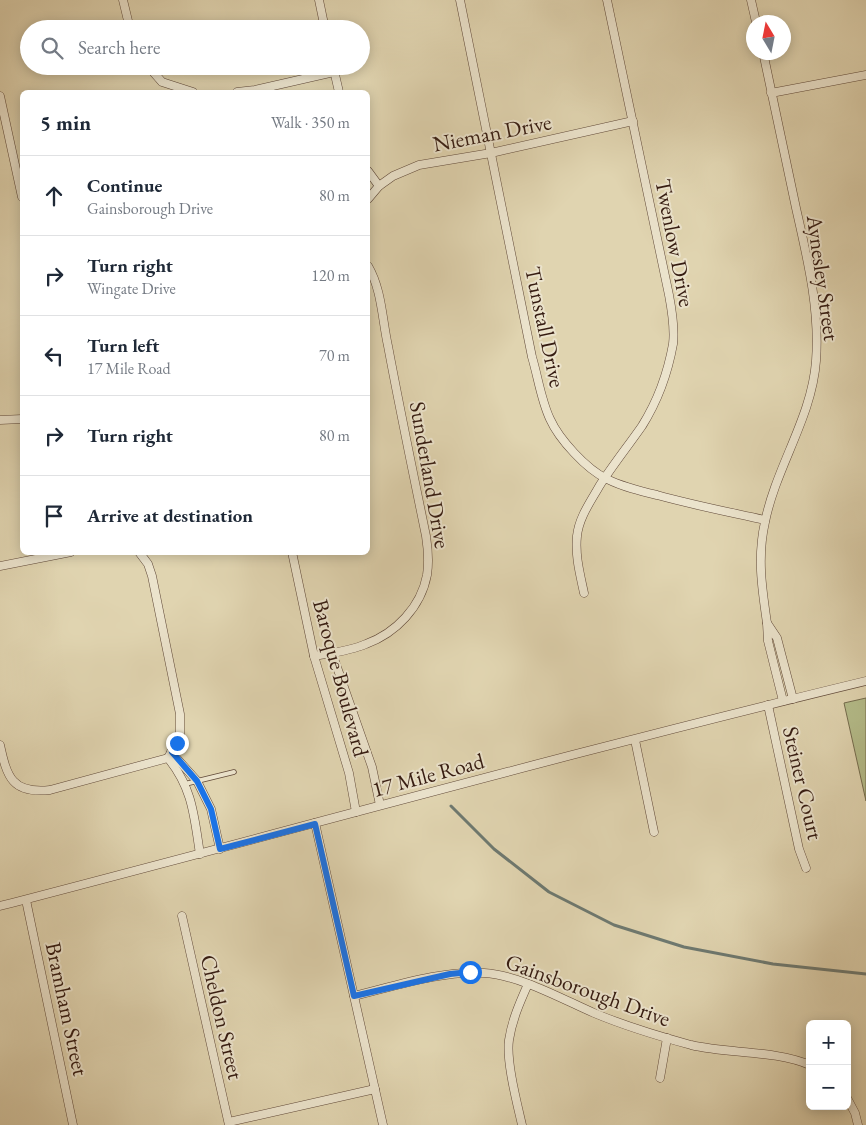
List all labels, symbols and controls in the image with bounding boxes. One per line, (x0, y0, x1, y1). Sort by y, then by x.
north arrow (746, 15, 791, 60)
search box (20, 20, 370, 75)
icon: search (38, 34, 66, 62)
text: Search here (78, 35, 160, 60)
street label: Nieman Drive (430, 107, 554, 159)
text: 5 min (40, 109, 91, 136)
text: Walk · 350 m (271, 112, 350, 133)
text: Continue (87, 173, 162, 198)
street label: Twenlow Drive (648, 177, 702, 310)
icon: ahead (40, 182, 68, 210)
text: 80 m (319, 185, 350, 206)
text: Gainsborough Drive (87, 198, 213, 219)
street label: Aynesley Street (800, 212, 846, 343)
text: Turn right (87, 253, 173, 278)
icon: right (40, 262, 68, 290)
street label: Tunstall Drive (518, 264, 572, 390)
text: 120 m (311, 265, 350, 286)
text: Wingate Drive (87, 278, 176, 299)
text: Turn left (87, 333, 159, 358)
icon: left (40, 342, 68, 370)
text: 70 m (319, 345, 350, 366)
text: 17 Mile Road (87, 358, 171, 379)
street label: Sunderland Drive (403, 399, 457, 551)
icon: right (40, 422, 68, 450)
text: Turn right (87, 423, 173, 448)
text: 80 m (319, 425, 350, 446)
icon: arrive (40, 502, 68, 530)
text: Arrive at destination (87, 503, 253, 528)
street label: Baroque Boulevard (306, 596, 376, 761)
street label: Steiner Court (776, 724, 830, 843)
route end (166, 732, 189, 755)
street label: 17 Mile Road (369, 746, 488, 804)
street label: Bramham Street (39, 939, 95, 1079)
street label: Gainsborough Drive (502, 947, 675, 1033)
street label: Cheldon Street (194, 952, 250, 1082)
route start (459, 961, 482, 984)
map controls (806, 1020, 851, 1110)
button: + (806, 1020, 851, 1065)
button: − (806, 1065, 851, 1110)

